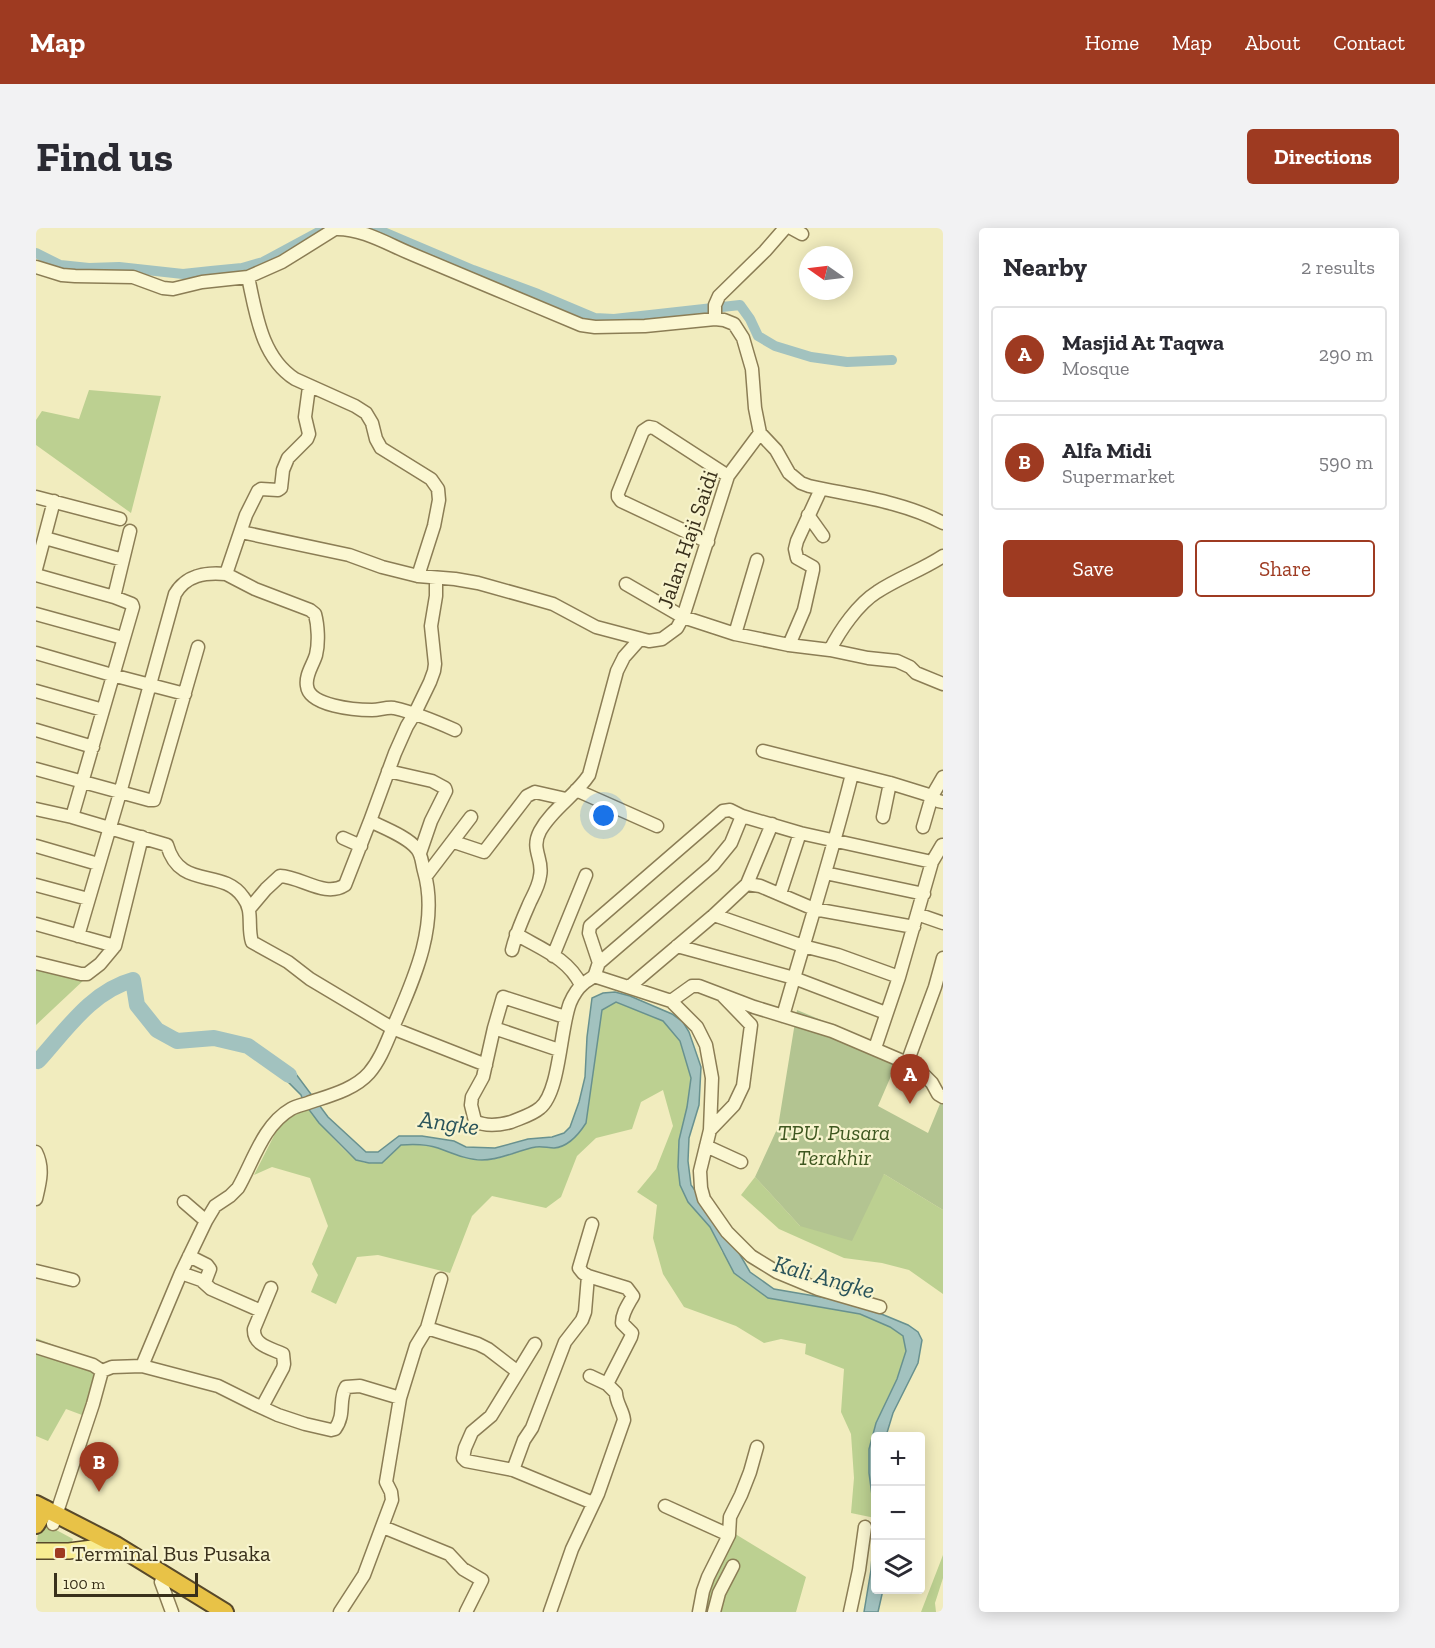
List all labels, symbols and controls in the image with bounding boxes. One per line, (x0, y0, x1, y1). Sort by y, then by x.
text: Map (30, 26, 85, 59)
text: Home (1085, 30, 1139, 55)
text: Map (1172, 30, 1212, 55)
text: About (1245, 30, 1300, 55)
text: Contact (1333, 30, 1405, 55)
button: Directions (1247, 129, 1399, 184)
text: Find us (36, 131, 173, 182)
north arrow (799, 246, 853, 300)
text: Nearby (1003, 251, 1087, 283)
text: 2 results (1301, 255, 1375, 279)
text: Masjid At Taqwa (1062, 329, 1224, 356)
text: A (1018, 342, 1031, 366)
text: 290 m (1319, 342, 1373, 366)
text: Mosque (1062, 356, 1130, 380)
text: Alfa Midi (1062, 437, 1152, 464)
text: B (1018, 450, 1031, 474)
text: 590 m (1319, 450, 1373, 474)
text: Supermarket (1062, 464, 1175, 488)
street label: Jalan Haji Saidi (651, 466, 724, 612)
button: Save (1003, 540, 1183, 597)
button: Share (1195, 540, 1375, 597)
your location (589, 801, 618, 830)
pin: A (890, 1054, 930, 1104)
water label: Angke (416, 1104, 481, 1141)
park label: TPU. Pusara Terakhir (778, 1119, 890, 1171)
water label: Kali Angke (770, 1248, 878, 1305)
map controls (871, 1432, 925, 1594)
button: + (871, 1432, 925, 1486)
pin: B (80, 1442, 118, 1492)
button: − (871, 1486, 925, 1540)
place label: Terminal Bus Pusaka (72, 1540, 271, 1567)
button: layers (871, 1540, 925, 1594)
marker: Terminal Bus Pusaka (53, 1546, 67, 1560)
scale bar (54, 1570, 198, 1598)
text: 100 m (63, 1574, 105, 1593)

